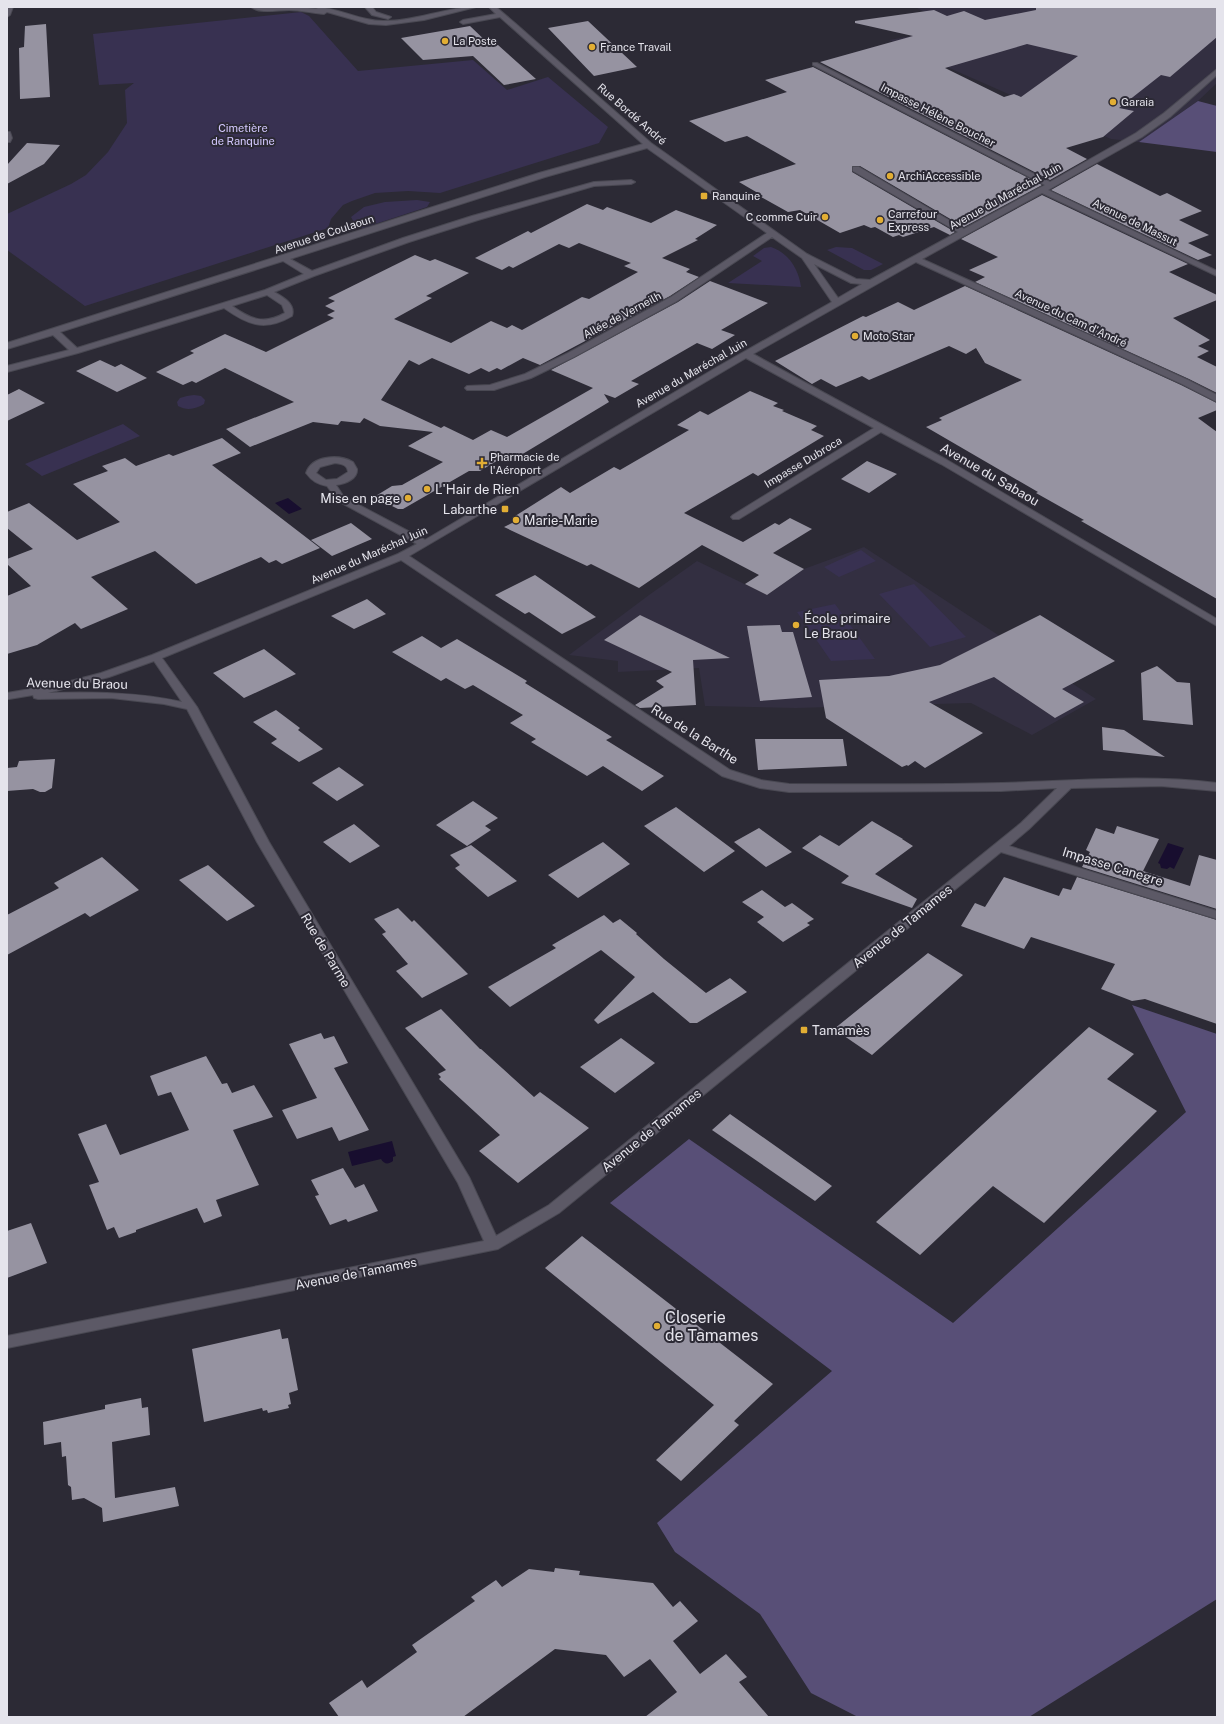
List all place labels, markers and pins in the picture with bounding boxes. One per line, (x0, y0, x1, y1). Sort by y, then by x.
place label: La Poste (453, 35, 497, 47)
marker: La Poste (440, 36, 450, 46)
place label: France Travail (600, 41, 672, 53)
marker: France Travail (587, 42, 597, 52)
place label: Garaia (1121, 96, 1154, 108)
marker: Garaia (1108, 97, 1118, 107)
place label: ArchiAccessible (898, 170, 981, 182)
marker: ArchiAccessible (885, 171, 895, 181)
place label: Ranquine (712, 190, 760, 202)
marker: Ranquine (699, 191, 709, 201)
place label: Carrefour Express (888, 208, 937, 233)
place label: C comme Cuir (746, 211, 817, 223)
marker: C comme Cuir (820, 212, 830, 222)
marker: Carrefour Express (875, 215, 885, 225)
place label: Moto Star (863, 330, 913, 342)
marker: Moto Star (850, 331, 860, 341)
place label: Pharmacie de l'Aéroport (490, 451, 559, 476)
marker: Pharmacie de l'Aéroport (477, 458, 487, 468)
place label: L'Hair de Rien (435, 482, 519, 497)
marker: L'Hair de Rien (422, 484, 432, 494)
place label: Mise en page (320, 491, 400, 506)
marker: Mise en page (403, 493, 413, 503)
place label: Labarthe (443, 502, 497, 517)
marker: Labarthe (500, 504, 510, 514)
place label: Marie-Marie (524, 513, 598, 528)
marker: Marie-Marie (511, 515, 521, 525)
place label: École primaire Le Braou (804, 610, 891, 641)
marker: École primaire Le Braou (791, 620, 801, 630)
place label: Tamamès (812, 1023, 870, 1038)
marker: Tamamès (799, 1025, 809, 1035)
place label: Closerie de Tamames (665, 1308, 758, 1345)
marker: Closerie de Tamames (652, 1321, 662, 1331)

